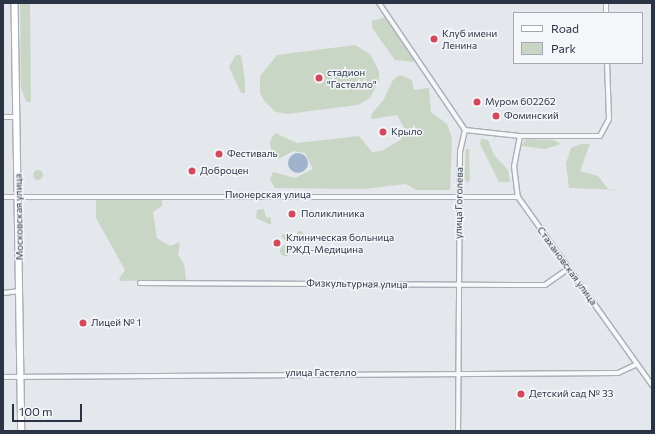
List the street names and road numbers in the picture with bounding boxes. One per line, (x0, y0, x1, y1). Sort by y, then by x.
street label: улица Гоголева (452, 167, 466, 239)
street label: Московская улица (12, 173, 26, 261)
street label: Пионерская улица (225, 189, 311, 201)
street label: Стахановская улица (534, 224, 600, 308)
street label: Физкультурная улица (306, 277, 408, 291)
street label: улица Гастелло (285, 367, 357, 379)

